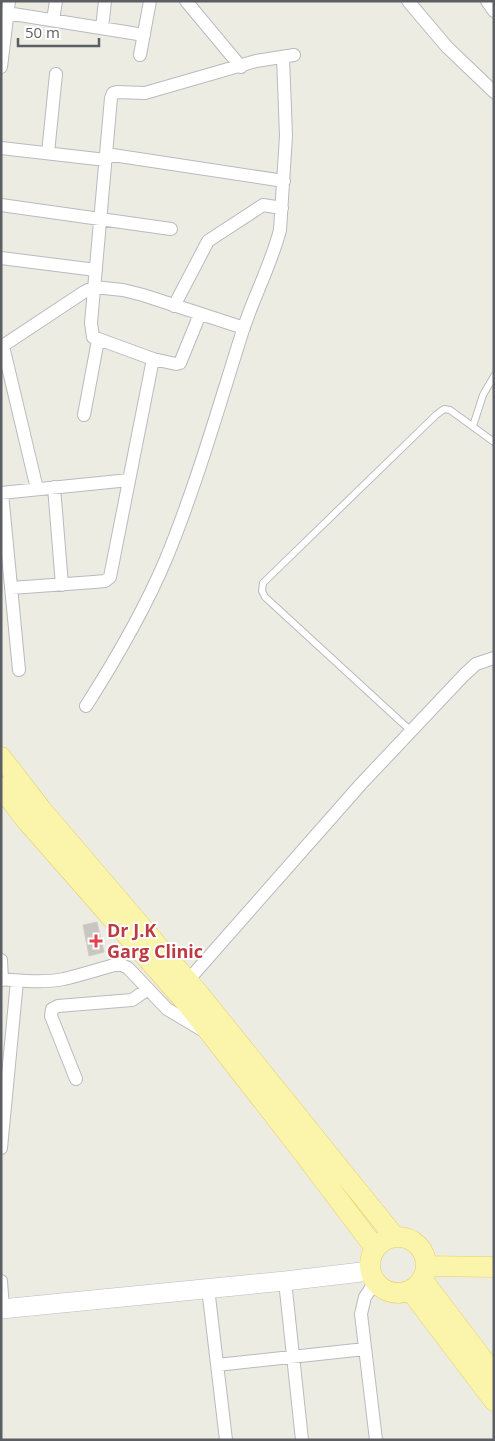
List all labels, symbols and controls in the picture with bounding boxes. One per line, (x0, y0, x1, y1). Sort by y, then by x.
scale bar (18, 15, 99, 47)
text: 50 m (25, 22, 60, 42)
place label: Dr J.K Garg Clinic (107, 918, 203, 963)
marker: Dr J.K Garg Clinic (89, 934, 103, 948)

